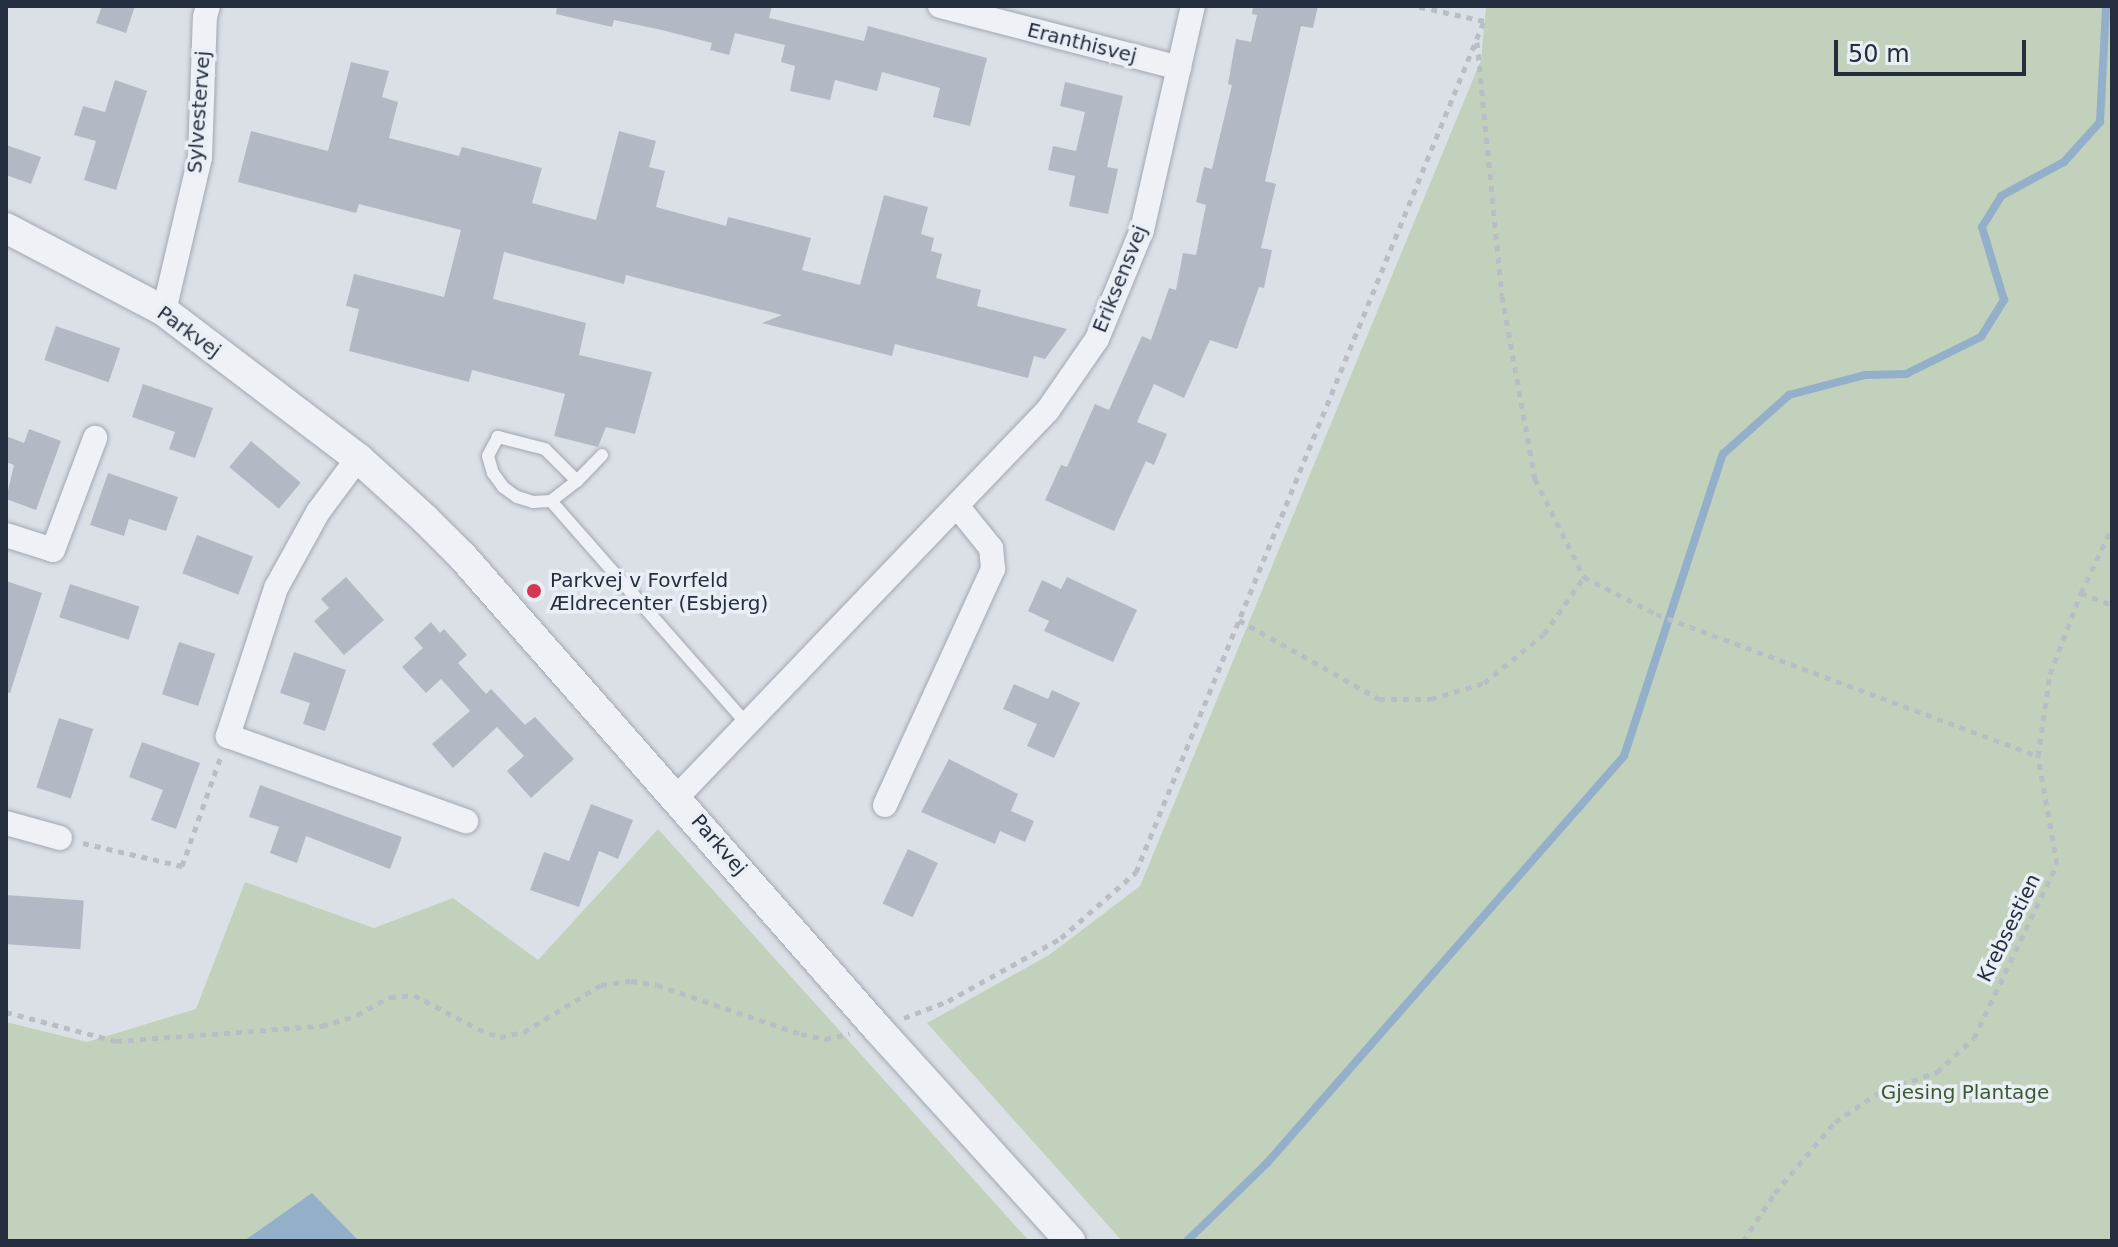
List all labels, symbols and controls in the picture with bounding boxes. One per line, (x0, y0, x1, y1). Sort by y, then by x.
street label: Eranthisvej (1025, 18, 1139, 68)
scale bar (1838, 24, 2030, 74)
text: 50 m (1848, 40, 1910, 68)
street label: Sylvestervej (183, 50, 215, 174)
street label: Eriksensvej (1088, 222, 1152, 336)
street label: Parkvej (152, 301, 226, 363)
place label: Parkvej v Fovrfeld Ældrecenter (Esbjerg) (550, 568, 768, 615)
marker: Parkvej v Fovrfeld Ældrecenter (Esbjerg) (525, 582, 543, 600)
street label: Parkvej (686, 810, 752, 880)
street label: Krebsestien (1972, 870, 2046, 986)
park label: Gjesing Plantage (1881, 1080, 2049, 1104)

